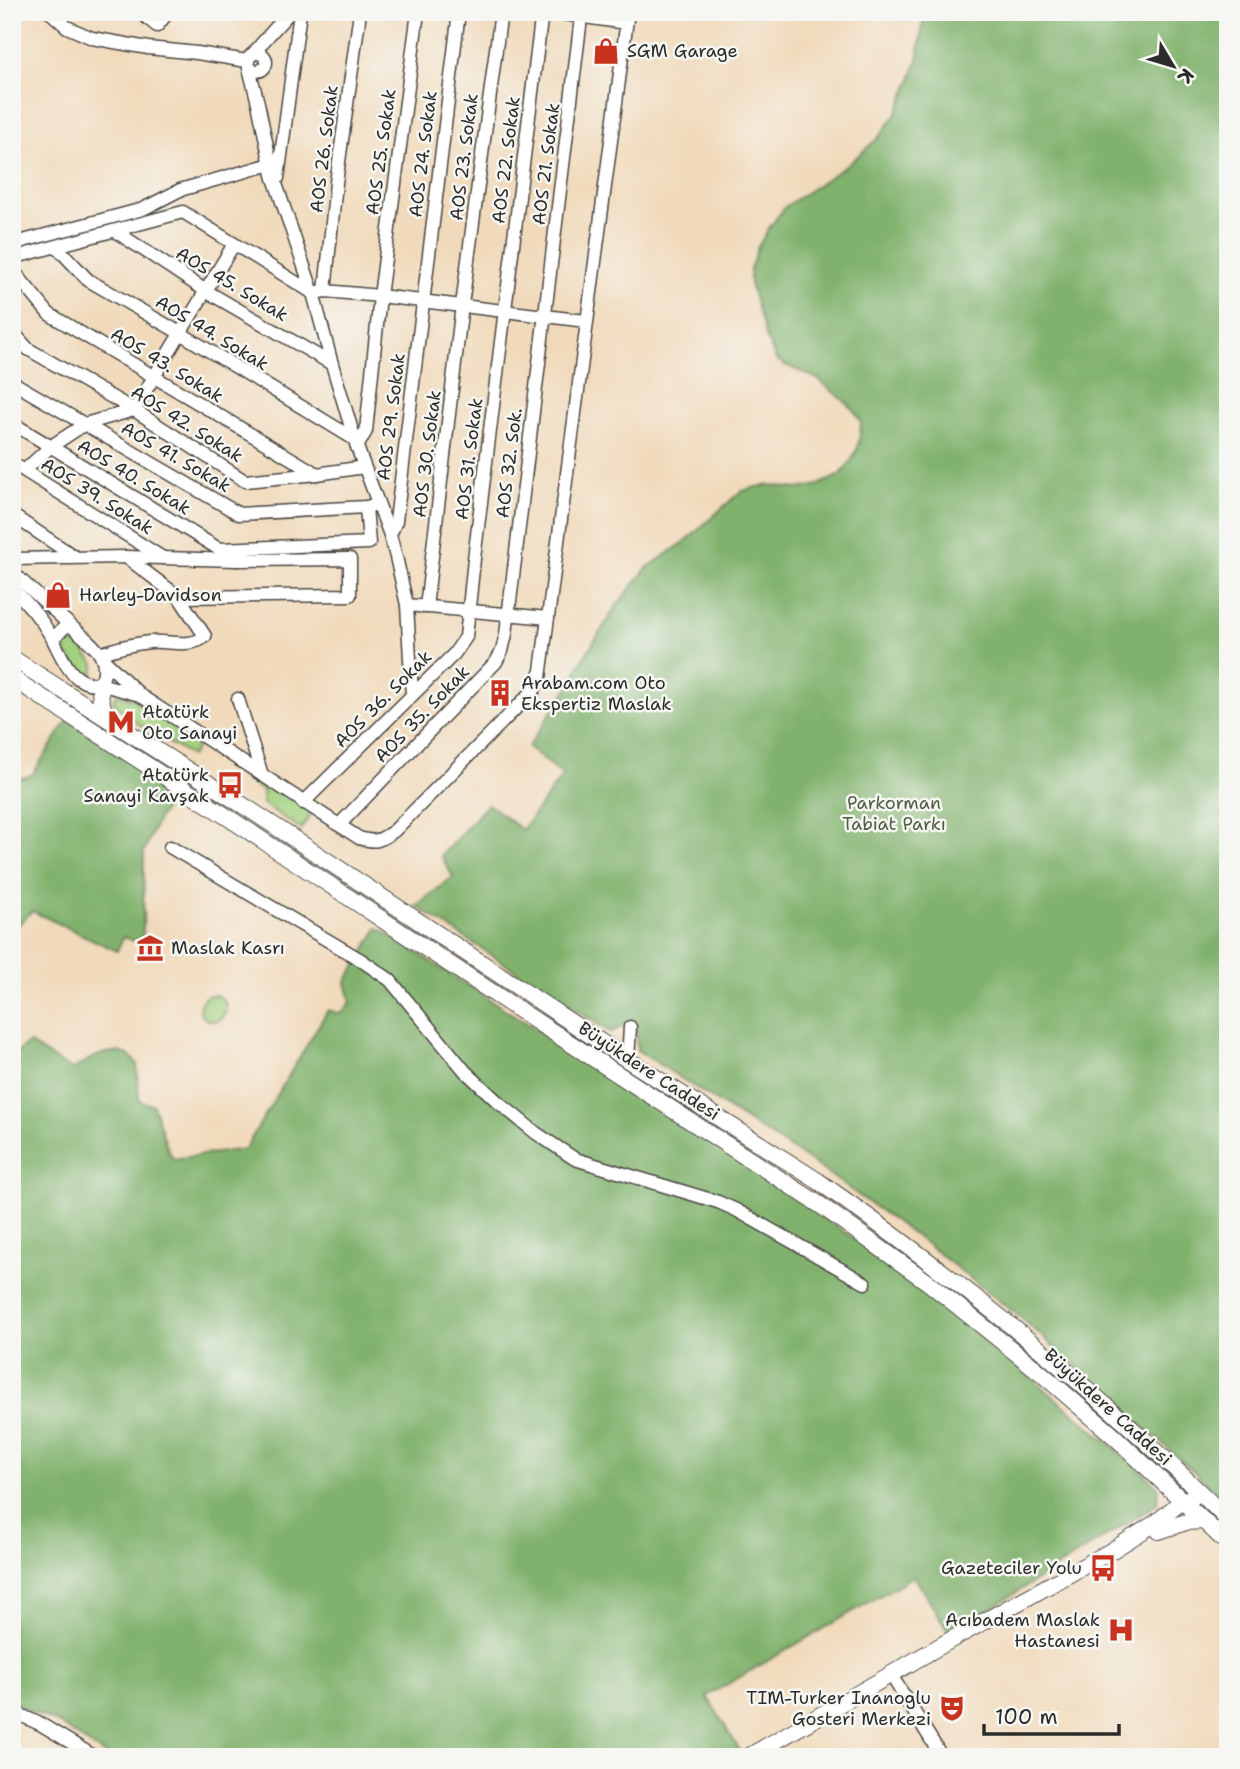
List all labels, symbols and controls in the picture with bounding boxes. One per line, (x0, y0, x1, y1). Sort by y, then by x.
north arrow (1138, 32, 1208, 102)
shop icon: SGM Garage (591, 36, 621, 66)
place label: SGM Garage (627, 39, 738, 63)
text: K (1172, 63, 1200, 89)
street label: AOS 26. Sokak (304, 84, 344, 214)
street label: AOS 25. Sokak (360, 87, 402, 217)
street label: AOS 24. Sokak (403, 89, 443, 219)
street label: AOS 23. Sokak (444, 92, 484, 222)
street label: AOS 22. Sokak (486, 95, 526, 225)
street label: AOS 21. Sokak (527, 102, 565, 226)
street label: AOS 45. Sokak (171, 241, 293, 327)
street label: AOS 44. Sokak (151, 290, 273, 376)
street label: AOS 43. Sokak (106, 322, 228, 408)
street label: AOS 29. Sokak (371, 352, 411, 482)
street label: AOS 42. Sokak (126, 380, 248, 468)
street label: AOS 30. Sokak (407, 389, 447, 519)
street label: AOS 31. Sokak (450, 397, 488, 521)
street label: AOS 32. Sok. (490, 406, 528, 520)
street label: AOS 41. Sokak (117, 416, 235, 498)
street label: AOS 40. Sokak (73, 434, 195, 520)
street label: AOS 39. Sokak (36, 452, 158, 540)
shop icon: Harley-Davidson (43, 580, 73, 610)
place label: Harley-Davidson (79, 583, 222, 607)
street label: AOS 36. Sokak (329, 645, 437, 753)
street label: AOS 35. Sokak (369, 660, 475, 768)
place label: Arabam.com Oto Ekspertiz Maslak (521, 671, 672, 716)
building icon: Arabam.com Oto Ekspertiz Maslak (485, 678, 515, 708)
place label: Atatürk Oto Sanayi (142, 700, 237, 745)
metro station icon: Atatürk Oto Sanayi (106, 707, 136, 737)
place label: Atatürk Sanayi Kavşak (83, 763, 209, 808)
bus stop icon: Atatürk Sanayi Kavşak (215, 770, 245, 800)
park label: Parkorman Tabiat Parkı (842, 791, 946, 836)
museum icon: Maslak Kasrı (135, 933, 165, 963)
place label: Maslak Kasrı (171, 936, 285, 960)
street label: Büyükdere Caddesi (574, 1016, 724, 1126)
street label: Büyükdere Caddesi (1039, 1343, 1177, 1471)
bus stop icon: Gazeteciler Yolu (1088, 1553, 1118, 1583)
place label: Gazeteciler Yolu (941, 1556, 1082, 1580)
place label: Acıbadem Maslak Hastanesi (945, 1608, 1100, 1653)
hospital icon: Acıbadem Maslak Hastanesi (1106, 1615, 1136, 1645)
place label: TIM-Turker Inanoglu Gosteri Merkezi (746, 1686, 931, 1731)
scale bar (984, 1692, 1119, 1736)
theatre icon: TIM-Turker Inanoglu Gosteri Merkezi (937, 1693, 967, 1723)
text: 100 m (995, 1703, 1058, 1731)

